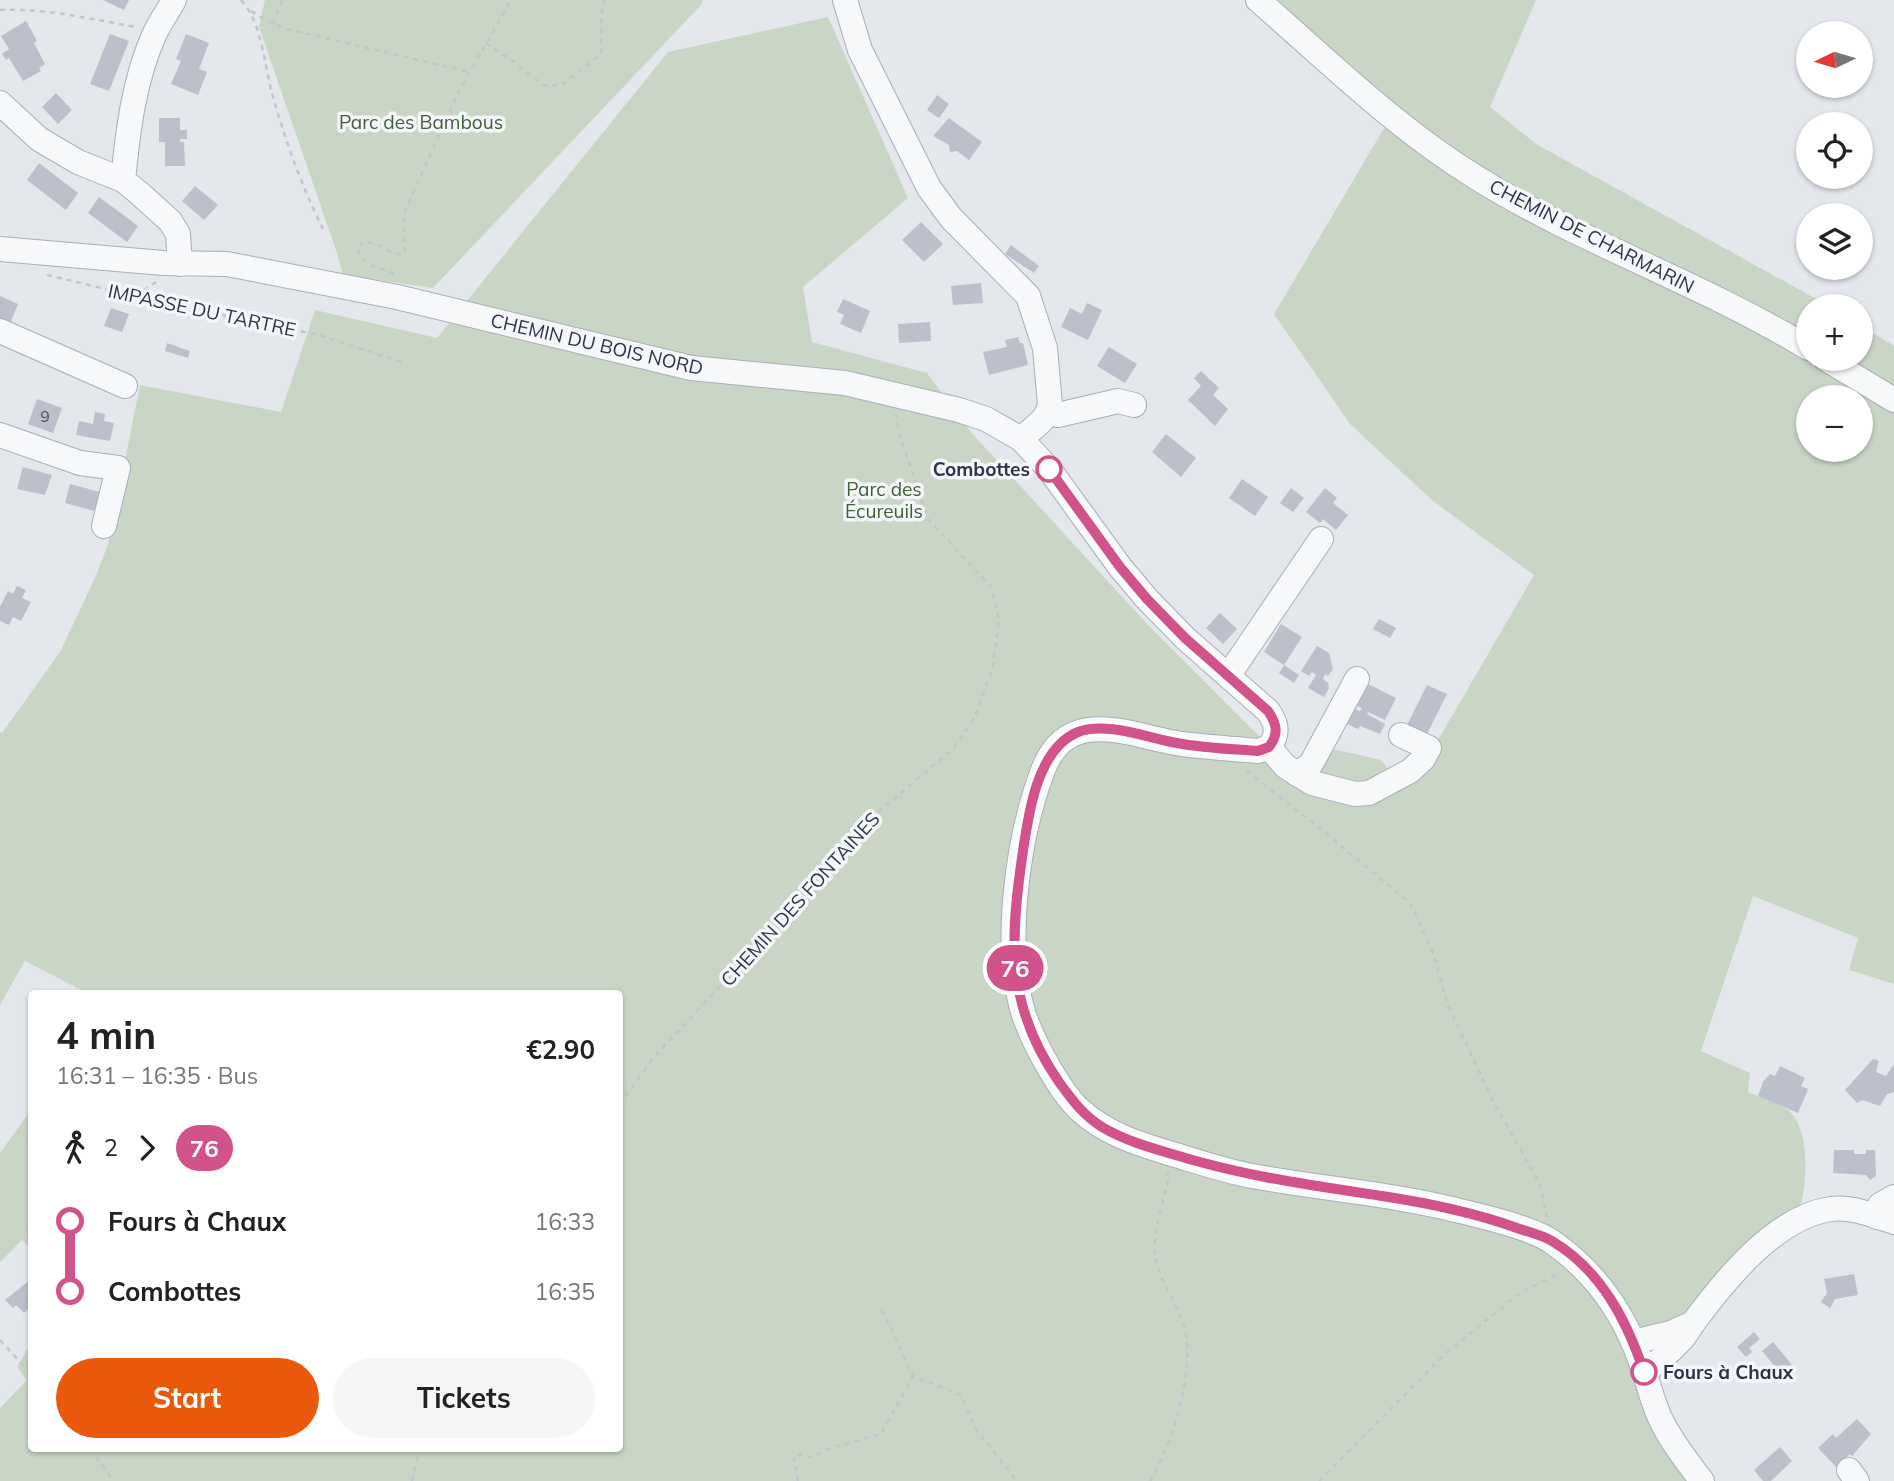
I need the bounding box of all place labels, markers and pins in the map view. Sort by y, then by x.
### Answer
marker: Combottes [1036,456,1062,482]
place label: Combottes [933,457,1030,481]
marker: Fours à Chaux [1631,1359,1657,1385]
place label: Fours à Chaux [1663,1360,1794,1384]

